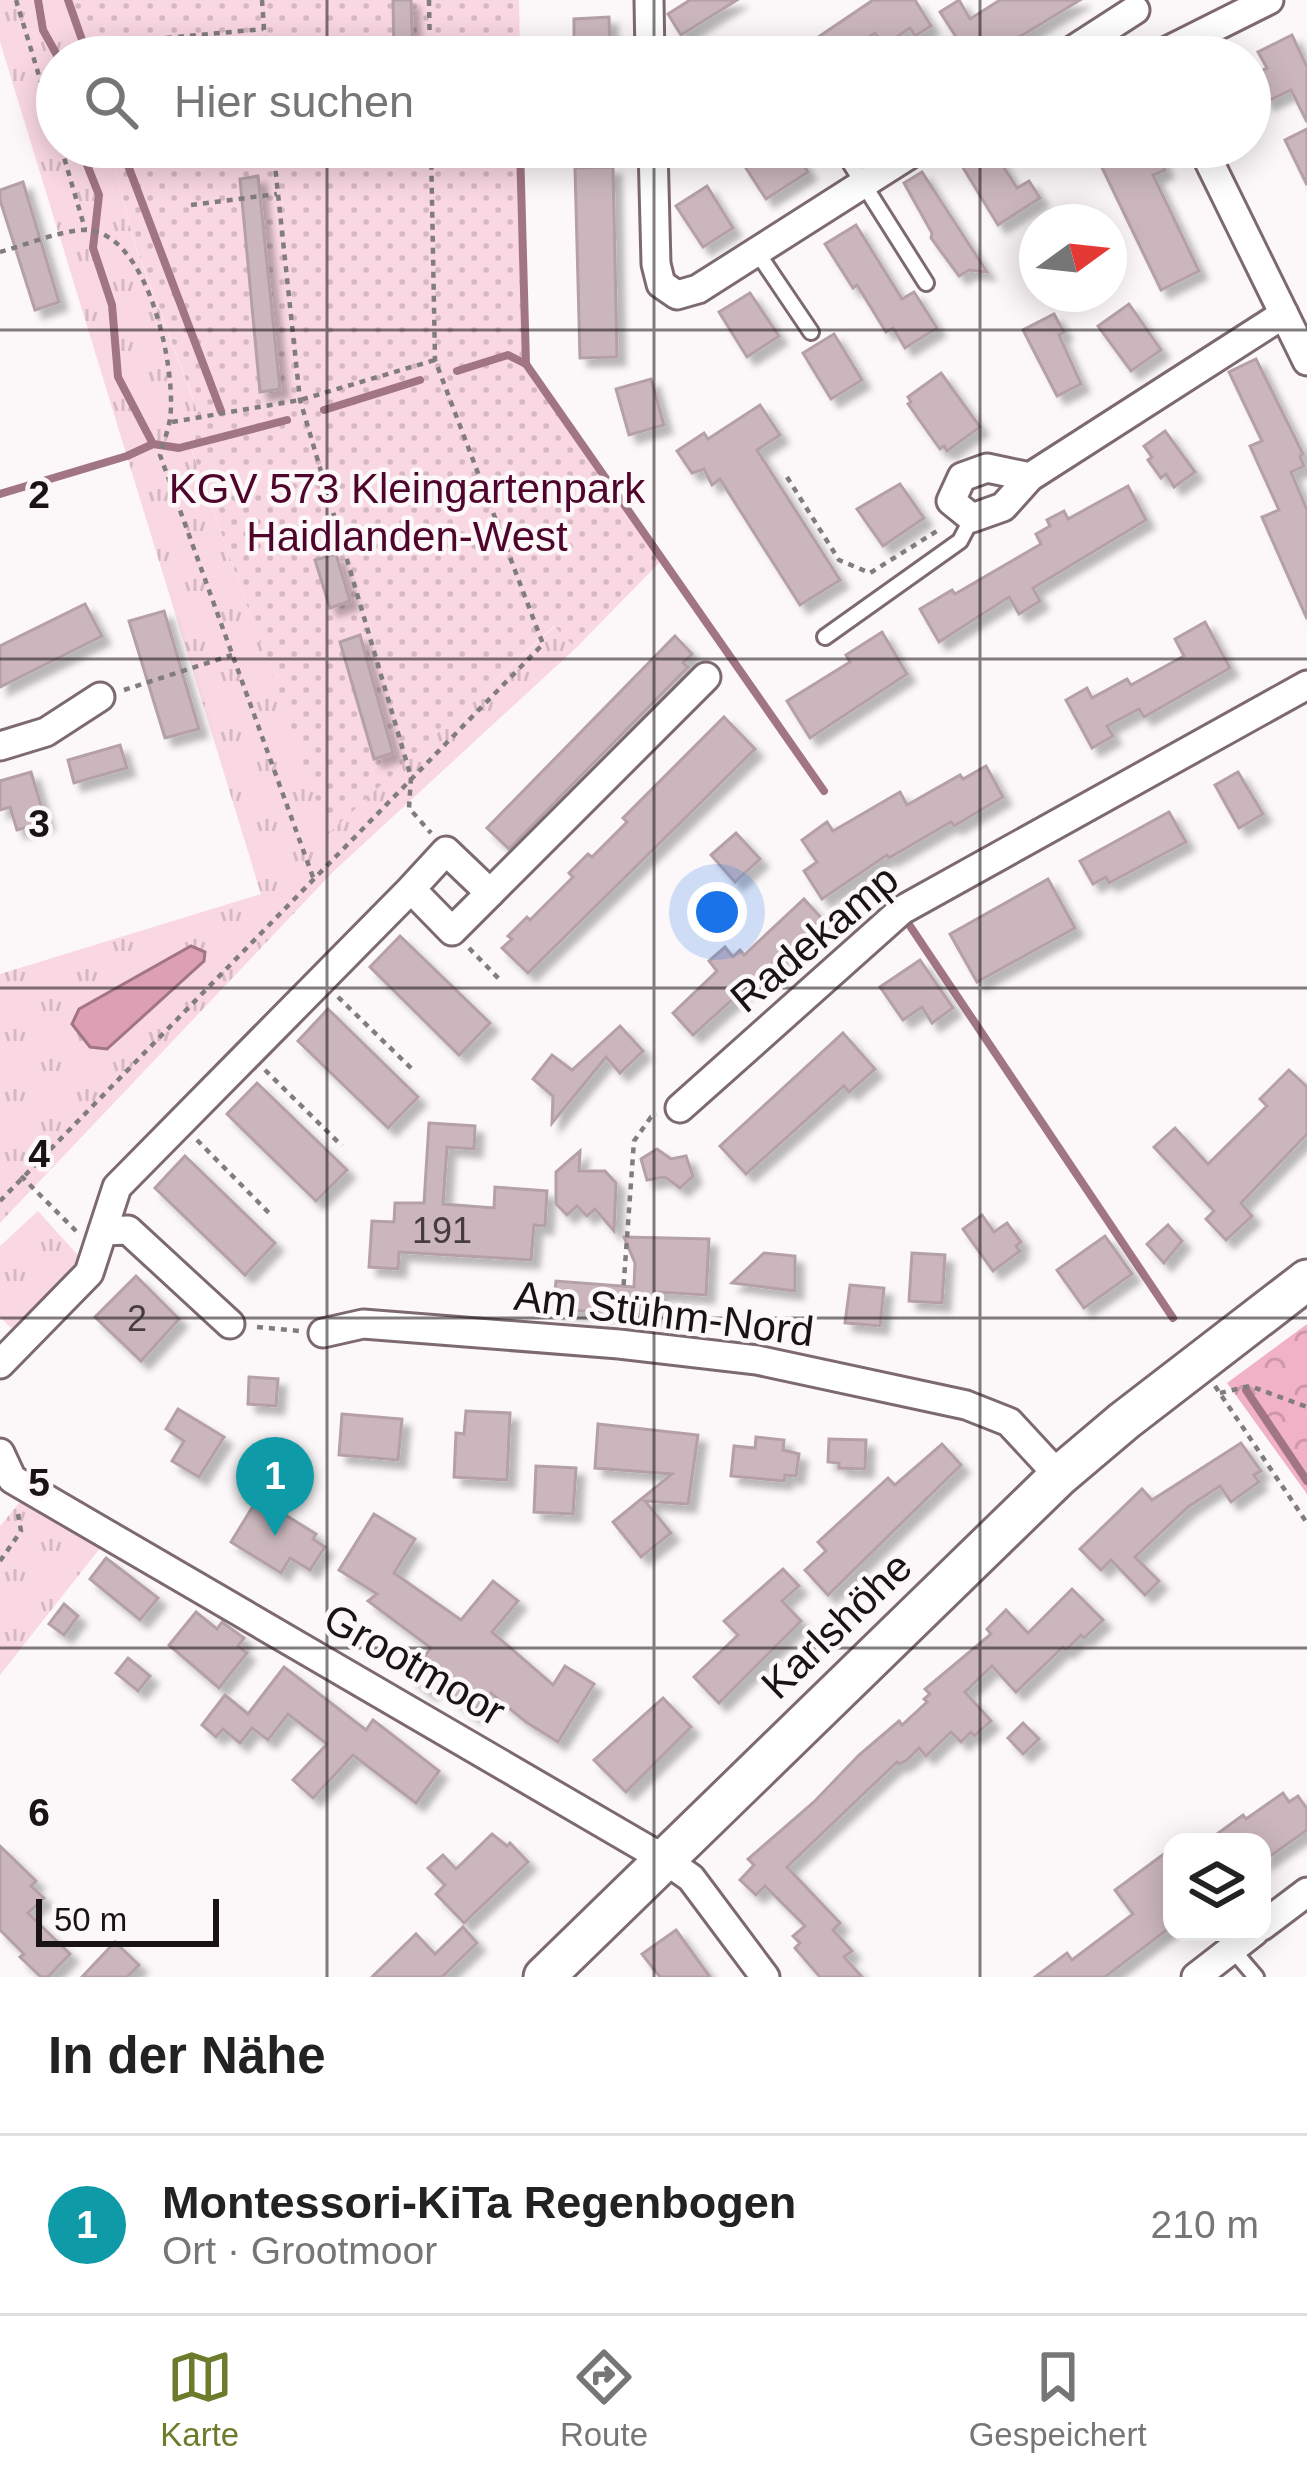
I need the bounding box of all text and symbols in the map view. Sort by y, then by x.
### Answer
search box [36,36,1271,168]
icon: search [78,69,144,135]
text: Hier suchen [174,76,414,127]
north arrow [1019,204,1127,312]
park label: KGV 573 Kleingartenpark Haidlanden-West [169,465,646,560]
text: 2 [28,473,50,516]
text: 3 [28,802,50,845]
street label: Radekamp [721,855,907,1022]
your location [687,882,747,942]
text: 4 [28,1132,50,1175]
house number: 191 [412,1210,472,1251]
street label: Am Stühm-Nord [512,1272,816,1355]
house number: 2 [127,1298,147,1339]
pin: 1 [236,1437,314,1536]
text: 5 [28,1461,50,1504]
street label: Karlshöhe [752,1543,921,1708]
street label: Grootmoor [316,1594,513,1735]
text: 6 [28,1791,50,1834]
map controls [1163,1833,1271,1941]
button: layers [1163,1833,1271,1941]
scale bar [36,1893,219,1946]
text: 50 m [54,1901,127,1938]
text: In der Nähe [48,2027,326,2084]
text: Montessori-KiTa Regenbogen [162,2177,796,2228]
text: 1 [76,2203,98,2246]
text: 210 m [1151,2203,1259,2246]
text: Ort · Grootmoor [162,2229,437,2272]
tab: Karte [160,2344,239,2454]
tab: Route [560,2344,648,2454]
tab: Gespeichert [969,2344,1147,2454]

